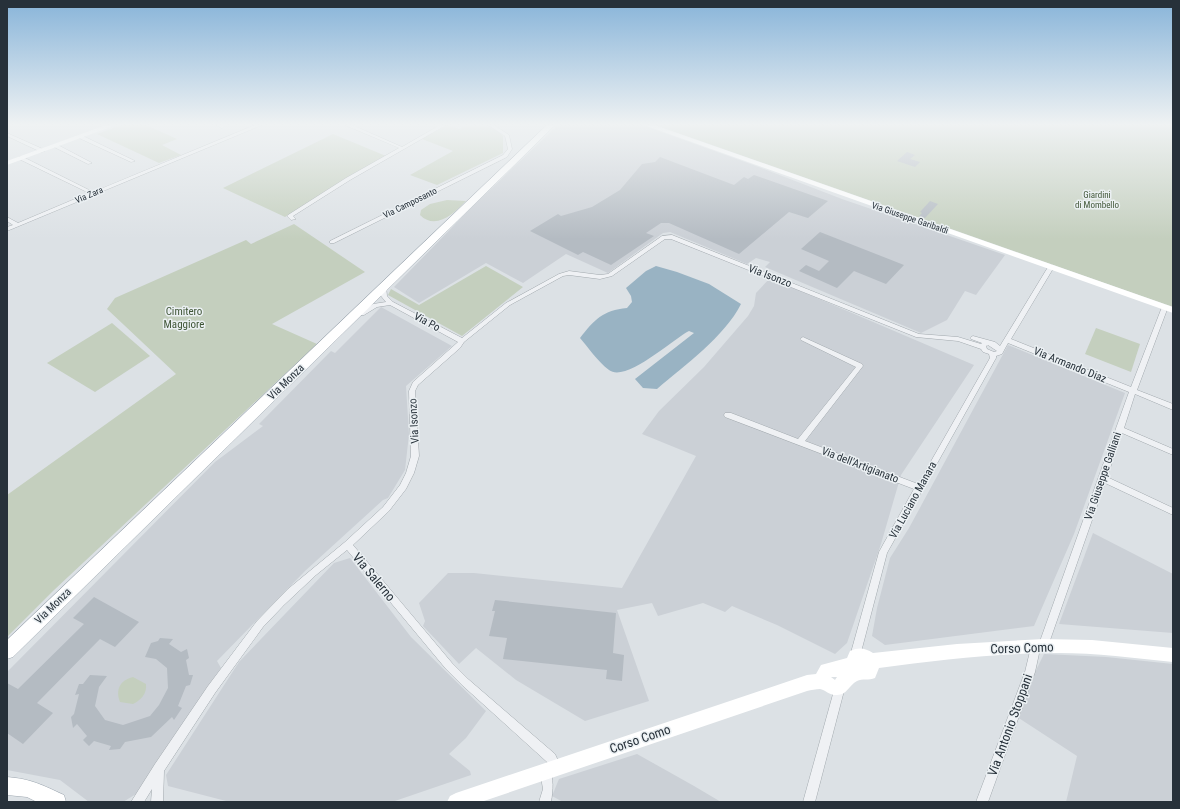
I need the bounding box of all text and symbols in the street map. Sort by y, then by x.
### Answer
street label: Via Zara [74,185,104,205]
street label: Via Camposanto [382,185,439,220]
park label: Giardini di Mombello [1075,190,1119,210]
street label: Via Giuseppe Garibaldi [870,200,950,236]
street label: Via Isonzo [746,262,794,290]
park label: Cimitero Maggiore [164,305,204,331]
street label: Via Po [412,310,443,335]
street label: Via Armando Diaz [1032,344,1109,386]
street label: Via Monza [265,361,307,403]
street label: Via Isonzo [406,398,422,444]
street label: Via Giuseppe Galliani [1082,430,1124,522]
street label: Via dell'Artigianato [820,444,901,486]
street label: Via Luciano Manara [887,459,939,541]
street label: Via Salerno [350,550,398,604]
street label: Via Monza [32,585,74,627]
street label: Corso Como [990,639,1054,657]
street label: Via Antonio Stoppani [985,672,1035,778]
street label: Corso Como [608,722,672,756]

